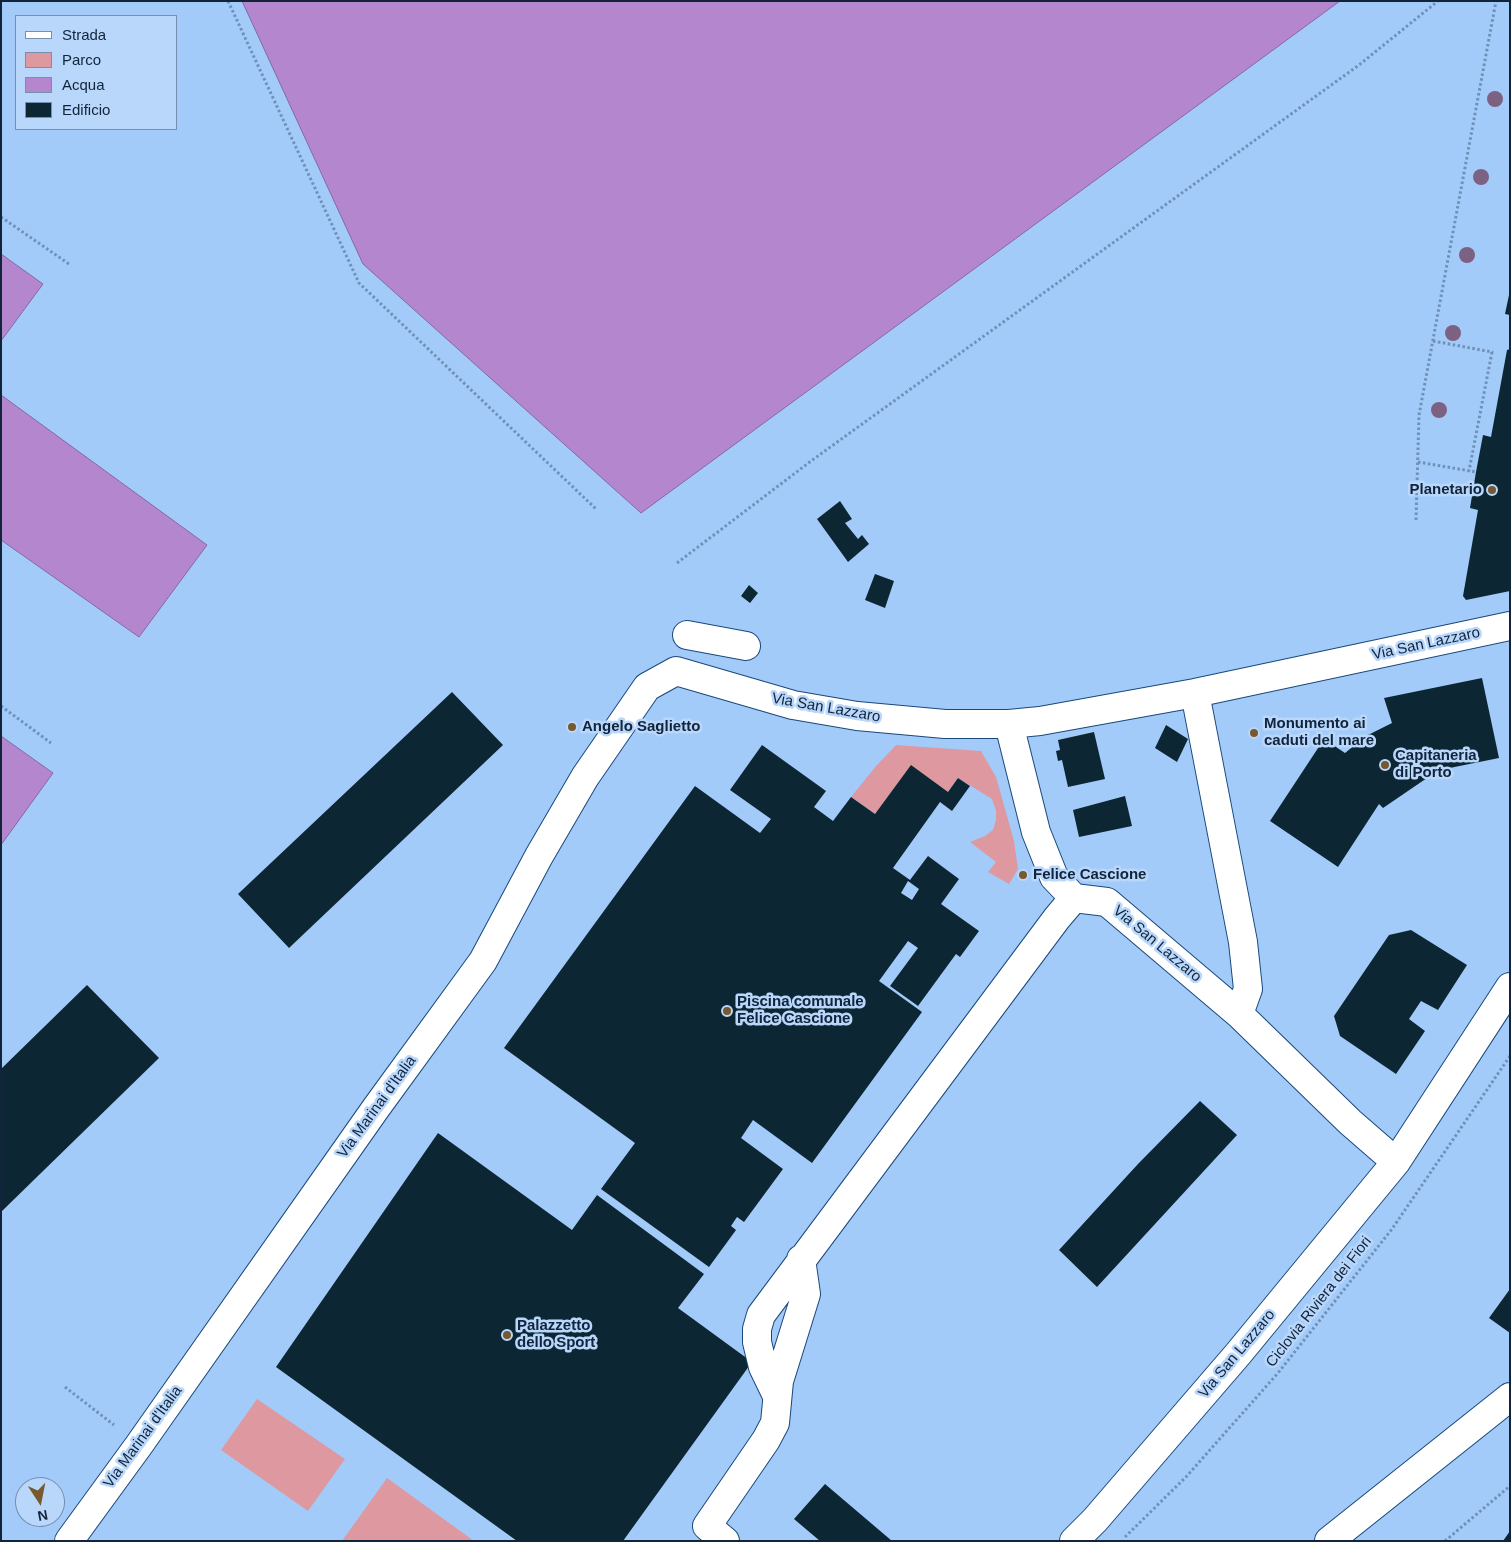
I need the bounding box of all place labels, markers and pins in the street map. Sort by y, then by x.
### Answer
place label: Planetario [1409,481,1482,499]
marker: Planetario [1486,484,1498,496]
place label: Monumento ai caduti del mare [1264,715,1374,750]
place label: Angelo Saglietto [582,718,700,736]
marker: Angelo Saglietto [566,721,578,733]
marker: Monumento ai caduti del mare [1248,727,1260,739]
place label: Capitaneria di Porto [1395,747,1477,782]
marker: Capitaneria di Porto [1379,759,1391,771]
place label: Felice Cascione [1033,866,1146,884]
marker: Felice Cascione [1017,869,1029,881]
place label: Piscina comunale Felice Cascione [737,993,864,1028]
marker: Piscina comunale Felice Cascione [721,1005,733,1017]
place label: Palazzetto dello Sport [517,1317,595,1352]
marker: Palazzetto dello Sport [501,1329,513,1341]

